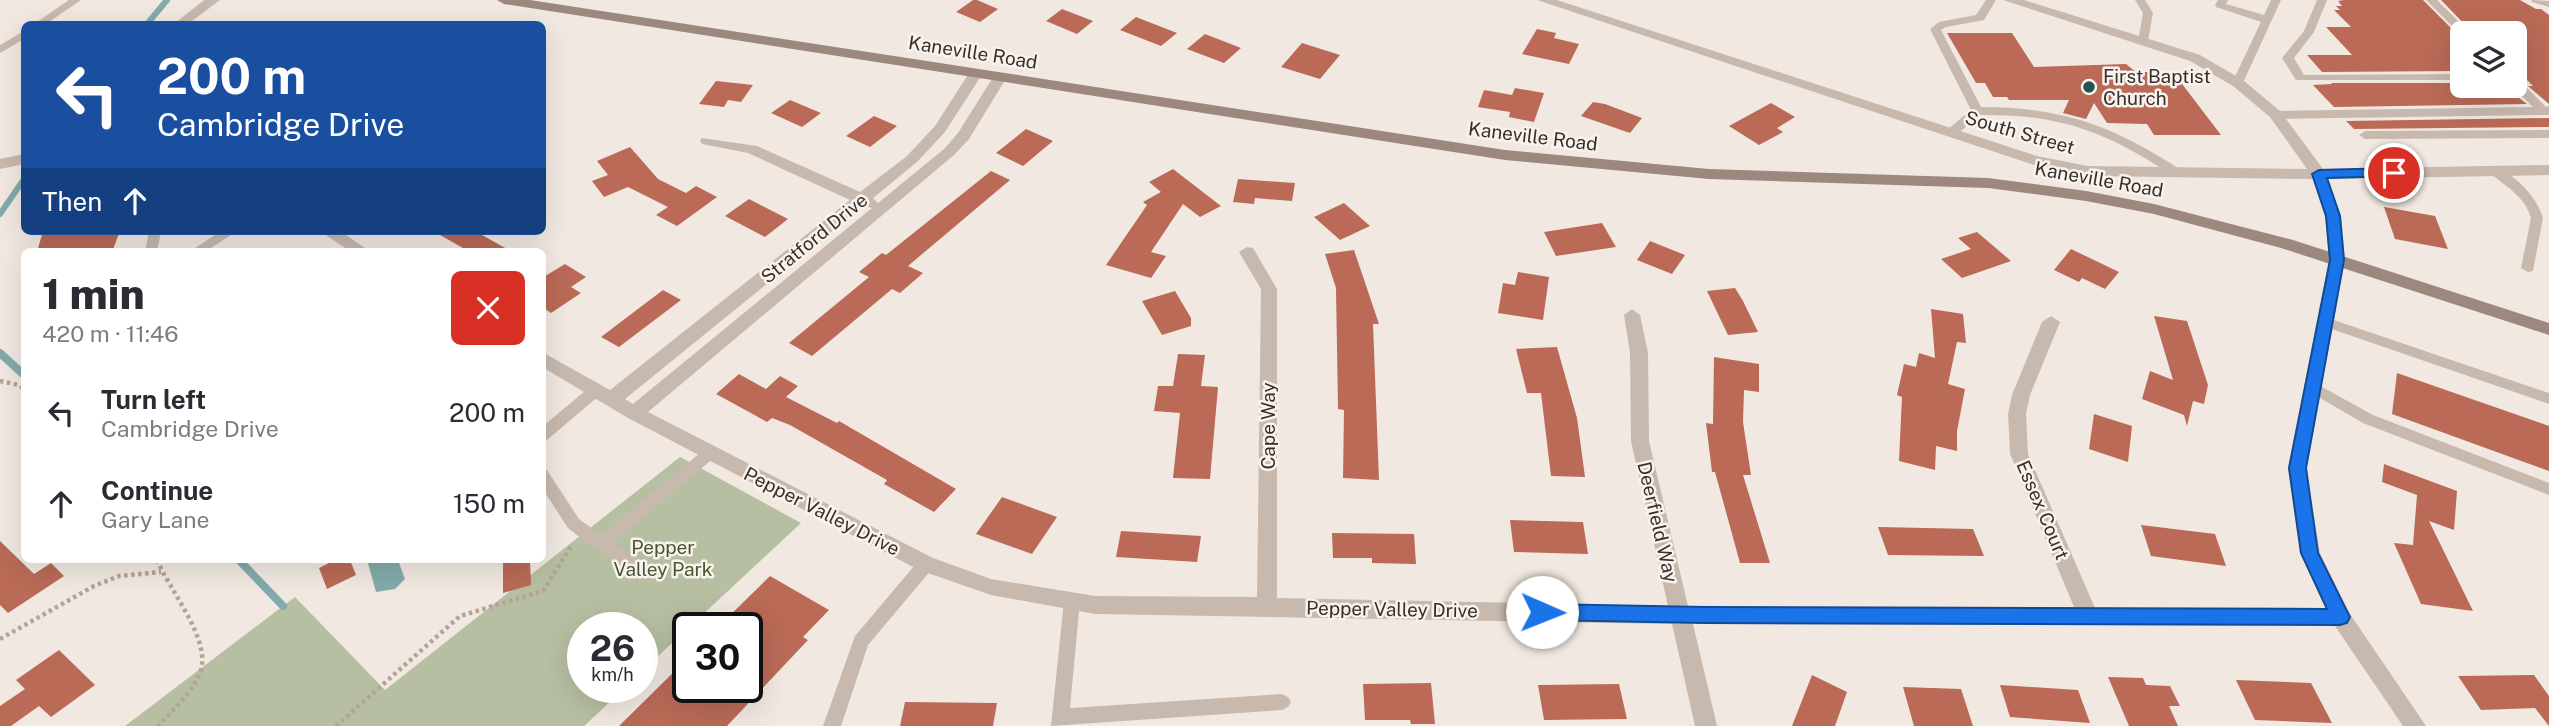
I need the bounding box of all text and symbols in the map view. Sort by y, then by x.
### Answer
map controls [2450,21,2527,98]
button: layers [2450,21,2527,98]
street label: Kaneville Road [907,31,1039,73]
text: 200 m [157,47,306,105]
icon: left [42,49,133,140]
place label: First Baptist Church [2103,65,2211,109]
marker: First Baptist Church [2081,79,2097,95]
text: Cambridge Drive [157,106,404,143]
street label: South Street [1963,106,2077,158]
street label: Kaneville Road [1467,117,1599,155]
pin [2364,143,2424,203]
icon: arrive [2375,154,2413,192]
street label: Kaneville Road [2033,157,2165,201]
icon: ahead [116,182,154,220]
text: Then [42,186,102,217]
street label: Stratford Drive [756,188,872,288]
text: 1 min [42,269,145,318]
button: close [451,271,525,345]
text: 420 m · 11:46 [42,320,179,347]
street label: Cape Way [1257,382,1279,470]
text: Turn left [101,384,206,415]
icon: left [42,394,80,432]
text: 200 m [449,397,525,428]
text: Cambridge Drive [101,415,279,442]
street label: Essex Court [2012,457,2074,563]
street label: Deerfield Way [1633,459,1683,585]
street label: Pepper Valley Drive [741,462,903,560]
text: Continue [101,475,213,506]
icon: ahead [42,485,80,523]
text: 150 m [453,488,525,519]
text: Gary Lane [101,506,210,533]
park label: Pepper Valley Park [613,536,713,580]
position arrow [1505,575,1579,649]
street label: Pepper Valley Drive [1306,597,1478,621]
speed limit sign: 30 [672,612,763,703]
text: 26 [590,628,635,669]
text: km/h [591,664,634,685]

